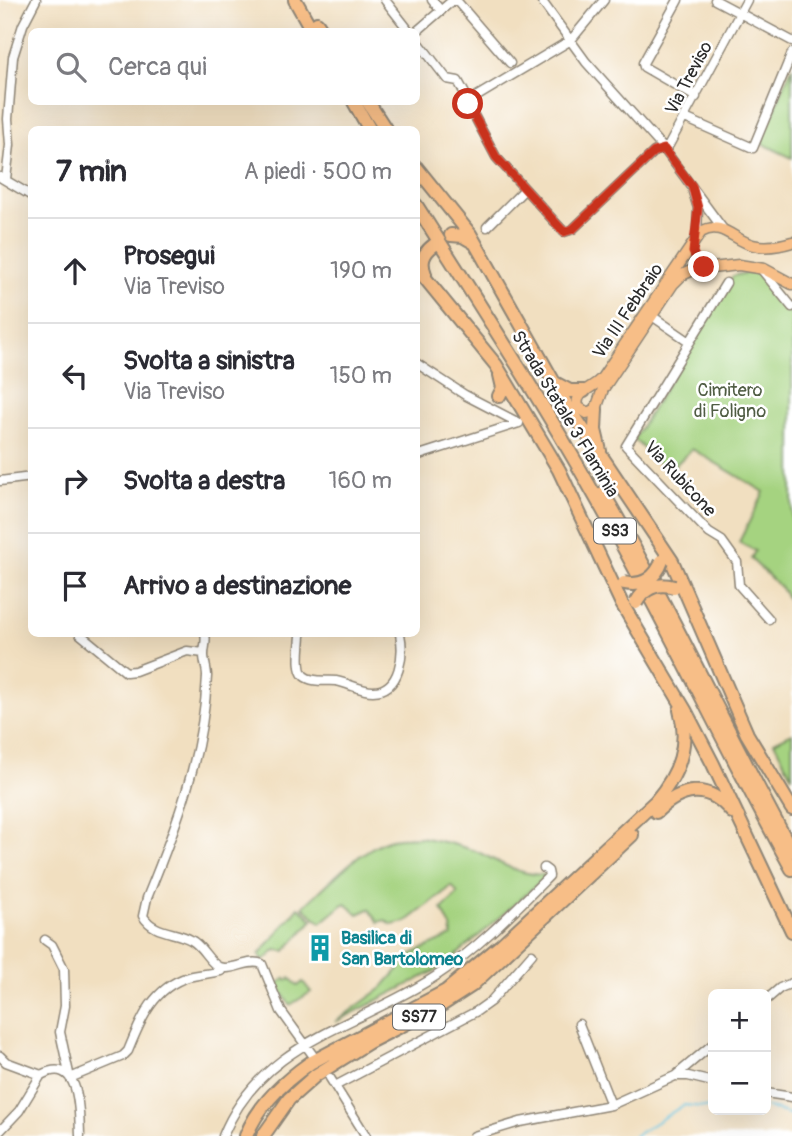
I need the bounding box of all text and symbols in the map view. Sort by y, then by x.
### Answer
search box [28,28,420,105]
street label: Via Treviso [660,37,718,119]
icon: search [52,48,90,86]
text: Cerca qui [108,51,207,83]
route start [452,88,483,119]
text: 7 min [56,153,127,190]
text: A piedi · 500 m [244,157,392,186]
text: Prosegui [123,240,215,272]
route end [688,251,719,282]
icon: ahead [56,252,94,290]
text: 190 m [330,256,392,285]
street label: Via III Febbraio [588,259,668,363]
text: Via Treviso [123,272,225,301]
street label: Strada Statale 3 Flaminia [506,327,624,501]
text: Svolta a sinistra [123,345,295,377]
icon: left [56,357,94,395]
text: 150 m [329,361,392,390]
text: Via Treviso [123,377,225,406]
park label: Cimitero di Foligno [694,379,766,423]
street label: Via Rubicone [639,436,721,522]
icon: right [56,462,94,500]
text: Svolta a destra [123,465,285,497]
text: 160 m [328,466,392,495]
road number: SS3 [594,518,636,544]
icon: arrive [56,567,94,605]
text: Arrivo a destinazione [123,570,351,602]
place label: Basilica di San Bartolomeo [341,927,464,971]
building icon: Basilica di San Bartolomeo [305,933,335,963]
map controls [708,989,771,1115]
button: + [708,989,771,1052]
road number: SS77 [393,1004,445,1030]
button: − [708,1052,771,1115]

